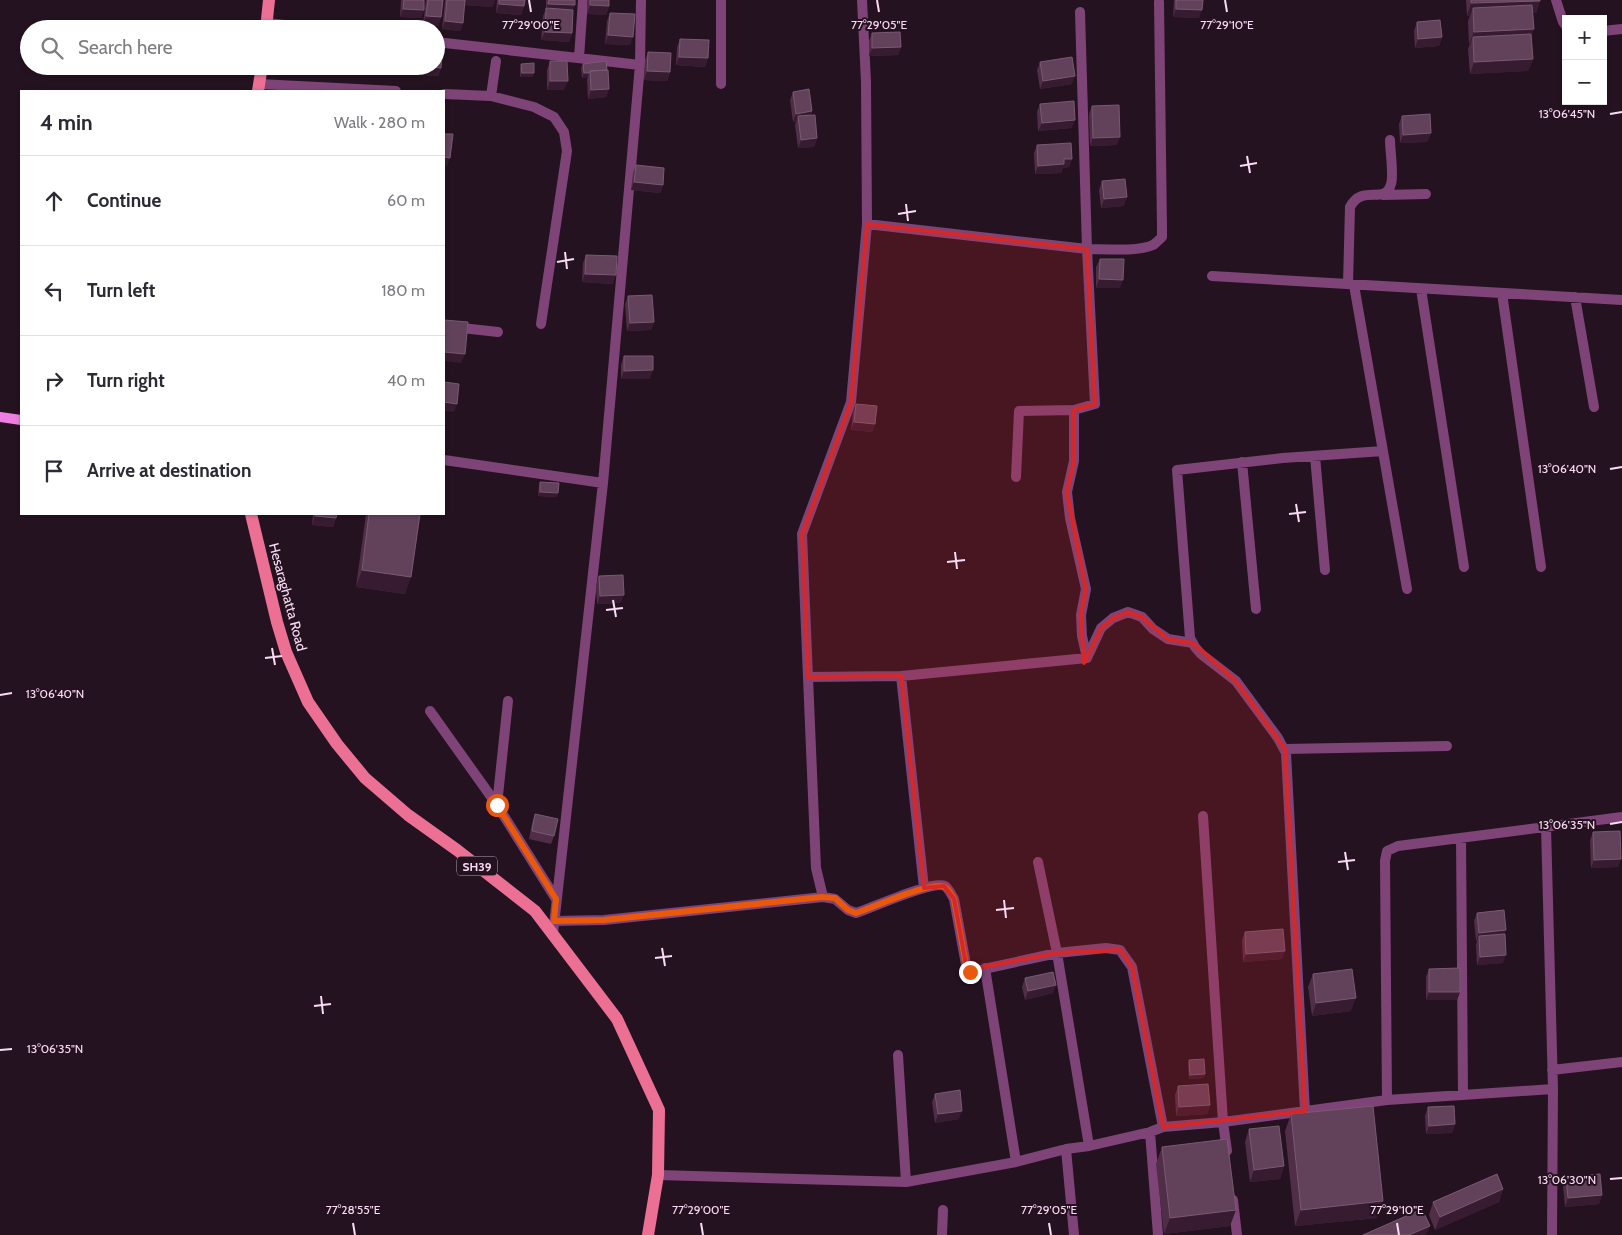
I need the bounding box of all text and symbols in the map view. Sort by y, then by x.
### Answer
map controls [1562,15,1607,105]
button: + [1562,15,1607,60]
text: 77°29'00"E [502,17,560,32]
text: 77°29'05"E [851,17,907,32]
text: 77°29'10"E [1200,17,1254,32]
search box [20,20,445,75]
icon: search [38,34,66,62]
text: Search here [78,36,172,59]
button: − [1562,60,1607,105]
text: 13°06'45"N [1539,106,1595,121]
text: 4 min [40,110,93,135]
text: Walk · 280 m [334,113,425,132]
icon: ahead [40,187,68,215]
text: Continue [87,189,161,212]
text: 60 m [387,191,425,210]
icon: left [40,277,68,305]
text: Turn left [87,279,155,302]
text: 180 m [381,281,425,300]
icon: right [40,367,68,395]
text: Turn right [87,369,165,392]
text: 40 m [387,371,425,390]
icon: arrive [40,457,68,485]
text: Arrive at destination [87,459,251,482]
text: 13°06'40"N [1538,461,1596,476]
street label: Hesaraghatta Road [265,541,311,653]
text: 13°06'40"N [26,686,84,701]
route start [486,794,509,817]
text: 13°06'35"N [1539,817,1595,832]
road number: SH39 [457,856,497,876]
route end [959,961,982,984]
text: 13°06'35"N [27,1041,83,1056]
text: 13°06'30"N [1538,1172,1596,1187]
text: 77°28'55"E [326,1202,381,1217]
text: 77°29'00"E [672,1202,730,1217]
text: 77°29'05"E [1021,1202,1077,1217]
text: 77°29'10"E [1370,1202,1424,1217]

